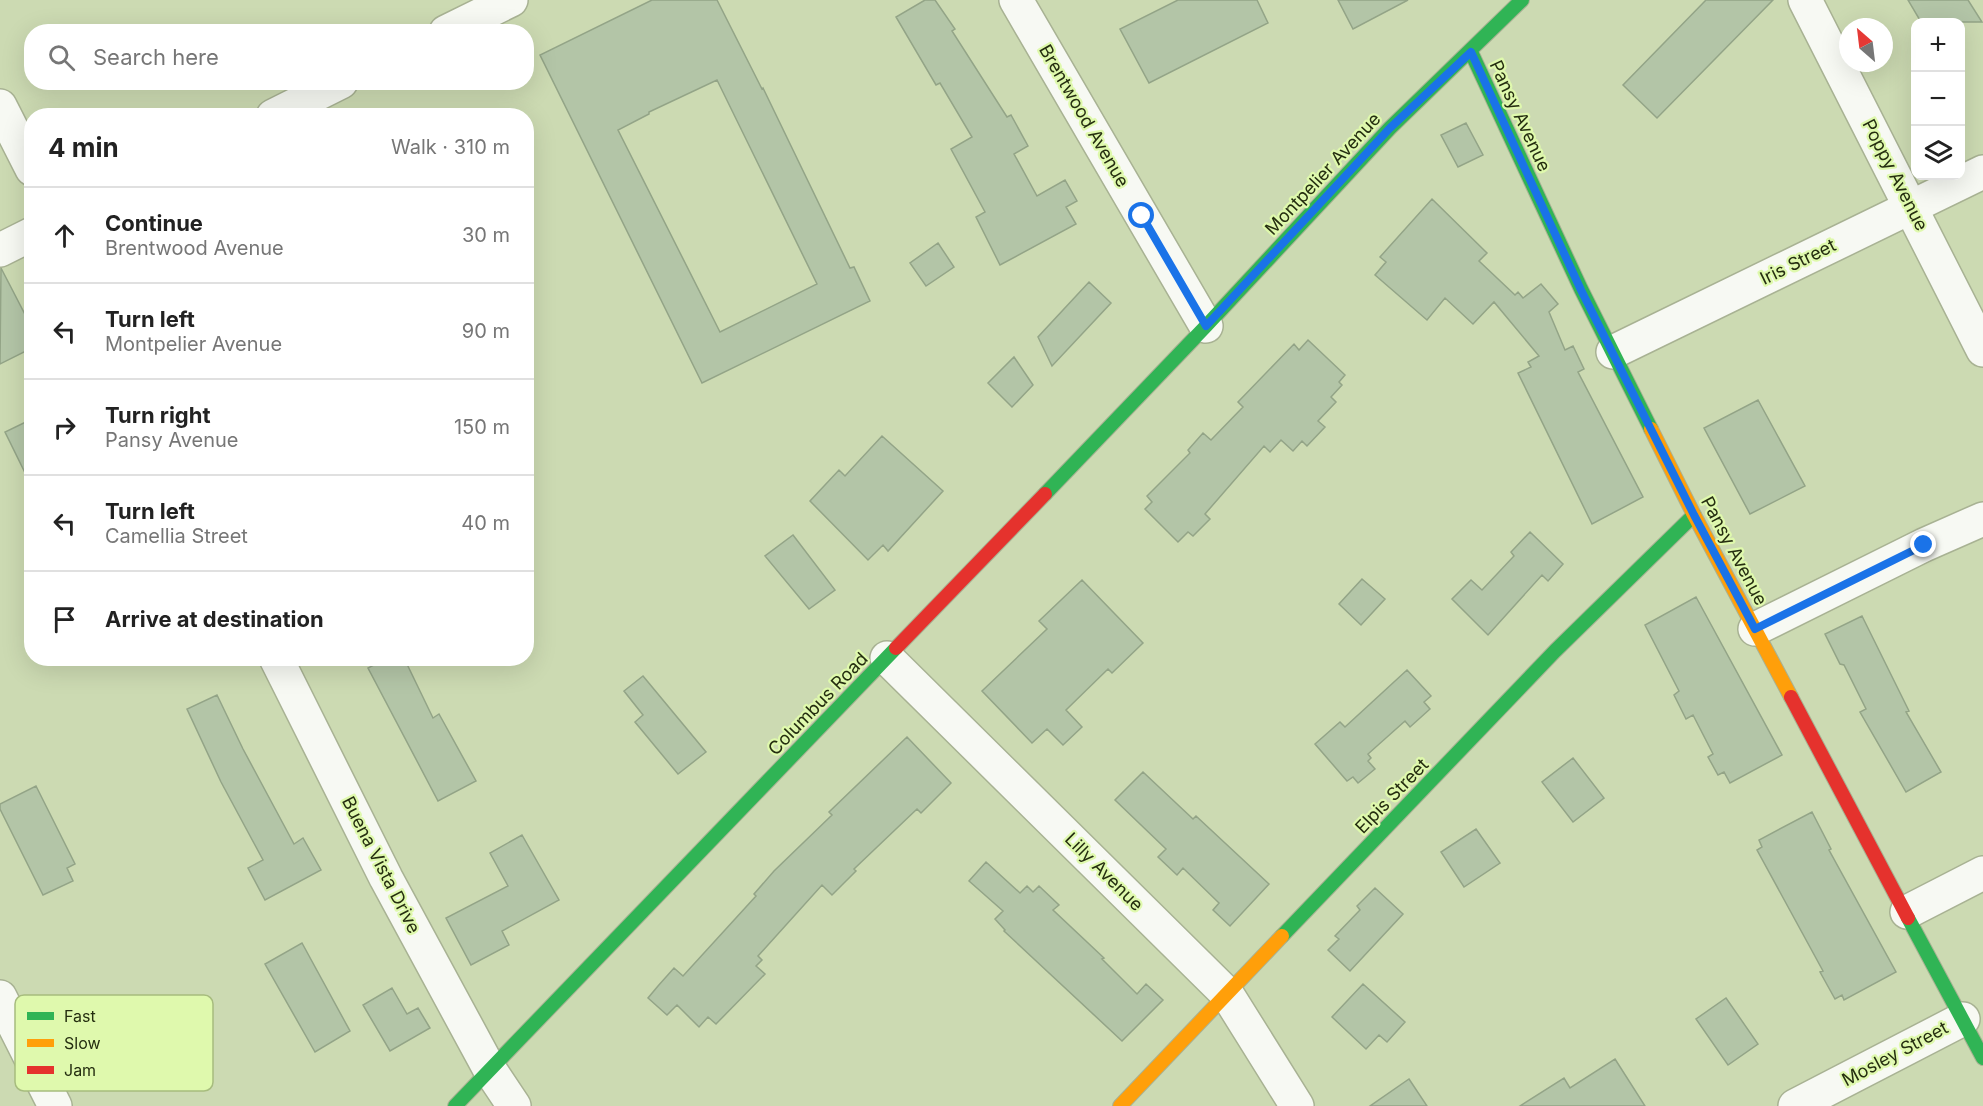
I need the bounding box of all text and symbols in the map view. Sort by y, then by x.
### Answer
north arrow [1839,18,1893,72]
map controls [1911,18,1965,180]
button: + [1911,18,1965,72]
search box [24,24,534,90]
icon: search [45,41,78,74]
street label: Brentwood Avenue [1035,41,1134,191]
text: Search here [93,44,219,70]
street label: Pansy Avenue [1486,57,1555,175]
button: − [1911,72,1965,126]
street label: Montpelier Avenue [1261,108,1385,239]
street label: Poppy Avenue [1858,116,1933,234]
button: layers [1911,126,1965,180]
text: 4 min [48,132,119,163]
text: Walk · 310 m [391,135,510,159]
route start [1128,202,1154,228]
text: Continue [105,210,203,236]
icon: ahead [48,219,81,252]
text: 30 m [462,223,510,247]
street label: Iris Street [1757,234,1839,289]
text: Brentwood Avenue [105,236,284,260]
text: Turn left [105,306,195,332]
icon: left [48,315,81,348]
text: 90 m [462,319,510,343]
text: Montpelier Avenue [105,332,282,356]
text: Turn right [105,402,211,428]
icon: right [48,411,81,444]
text: 150 m [454,415,510,439]
text: Pansy Avenue [105,428,239,452]
street label: Pansy Avenue [1697,493,1772,609]
text: Turn left [105,498,195,524]
icon: left [48,507,81,540]
text: 40 m [461,511,510,535]
text: Camellia Street [105,524,248,548]
route end [1910,531,1936,557]
icon: arrive [48,603,81,636]
text: Arrive at destination [105,606,324,632]
street label: Columbus Road [763,648,872,759]
street label: Elpis Street [1351,754,1433,837]
street label: Buena Vista Drive [338,793,425,937]
street label: Lilly Avenue [1061,828,1148,915]
legend [15,995,213,1091]
text: Fast [64,1006,96,1026]
street label: Mosley Street [1838,1017,1951,1090]
text: Slow [64,1033,101,1053]
text: Jam [64,1060,96,1080]

